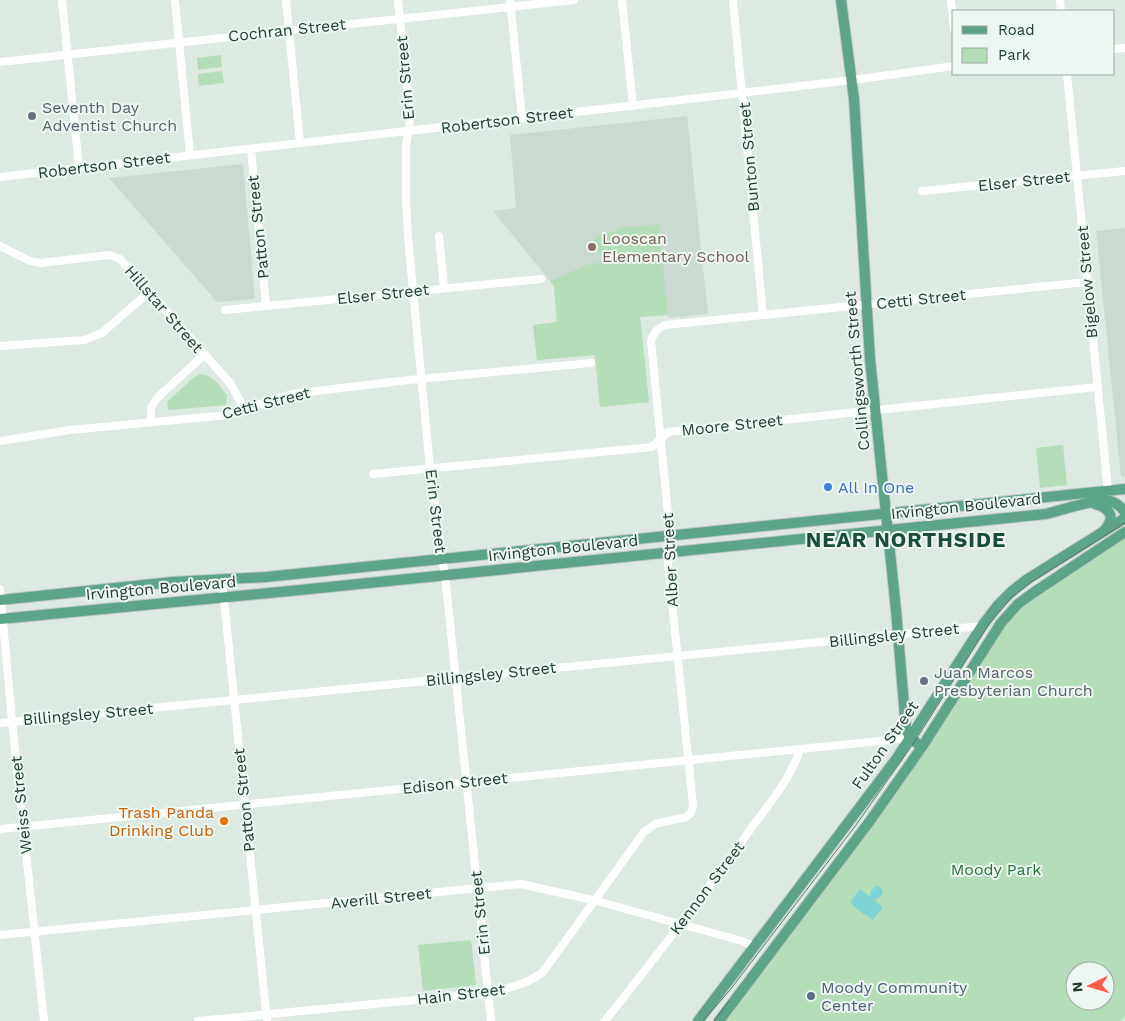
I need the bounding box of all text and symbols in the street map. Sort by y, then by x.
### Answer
legend [952,10,1115,75]
street label: Cochran Street [227,14,347,46]
text: Road [998,21,1035,39]
street label: Erin Street [392,35,418,121]
text: Park [998,46,1031,64]
place label: Seventh Day Adventist Church [42,98,177,135]
street label: Bunton Street [735,101,763,213]
street label: Robertson Street [440,102,575,138]
marker: Seventh Day Adventist Church [26,110,38,122]
street label: Robertson Street [37,147,172,183]
street label: Elser Street [977,167,1071,195]
street label: Patton Street [243,174,273,280]
street label: Bigelow Street [1073,224,1101,339]
place label: Looscan Elementary School [602,229,750,266]
marker: Looscan Elementary School [586,241,598,253]
street label: Hillstar Street [121,261,207,357]
street label: Elser Street [336,280,430,308]
street label: Cetti Street [875,285,967,313]
street label: Collingsworth Street [841,290,873,452]
street label: Cetti Street [220,383,312,423]
street label: Moore Street [680,410,784,440]
street label: Erin Street [421,468,451,554]
place label: All In One [838,478,914,497]
marker: All In One [822,481,834,493]
street label: Irvington Boulevard [890,489,1042,523]
street label: Alber Street [658,512,682,608]
district label: NEAR NORTHSIDE [806,527,1006,552]
street label: Irvington Boulevard [487,531,639,565]
street label: Irvington Boulevard [85,572,237,604]
street label: Billingsley Street [828,619,960,651]
street label: Billingsley Street [425,658,557,690]
place label: Juan Marcos Presbyterian Church [934,663,1093,700]
marker: Juan Marcos Presbyterian Church [918,675,930,687]
street label: Fulton Street [848,697,923,793]
street label: Billingsley Street [22,699,154,729]
street label: Patton Street [229,747,259,853]
street label: Weiss Street [6,755,36,855]
street label: Edison Street [401,768,509,798]
place label: Trash Panda Drinking Club [109,803,214,840]
marker: Trash Panda Drinking Club [218,815,230,827]
street label: Kennon Street [666,837,748,938]
park label: Moody Park [951,860,1041,879]
street label: Erin Street [466,870,494,956]
street label: Averill Street [330,883,433,913]
north arrow [1065,961,1115,1011]
place label: Moody Community Center [821,978,968,1015]
street label: Hain Street [416,979,506,1009]
text: N [1069,981,1085,993]
marker: Moody Community Center [805,990,817,1002]

